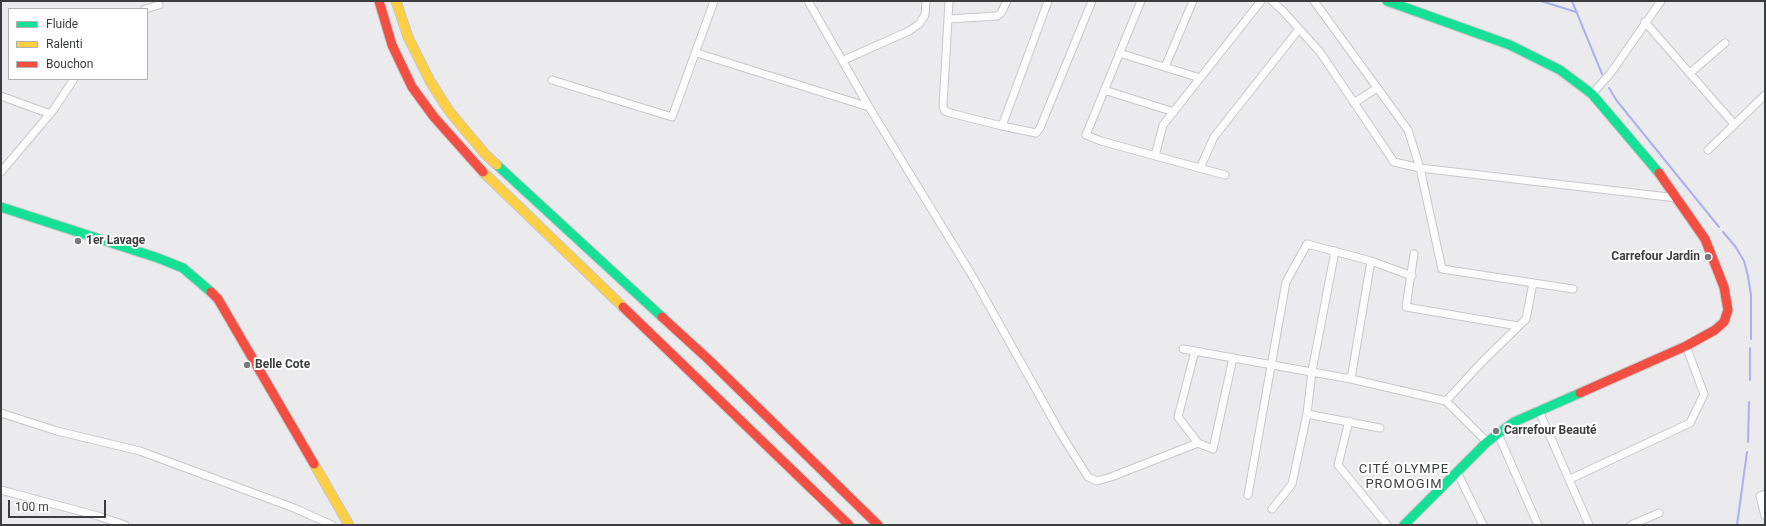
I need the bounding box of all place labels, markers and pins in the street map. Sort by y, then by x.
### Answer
place label: 1er Lavage [86,234,145,248]
marker: 1er Lavage [73,236,83,246]
place label: Carrefour Jardin [1611,250,1700,264]
marker: Carrefour Jardin [1703,252,1713,262]
place label: Belle Cote [255,358,310,372]
marker: Belle Cote [242,360,252,370]
place label: Carrefour Beauté [1504,424,1596,438]
marker: Carrefour Beauté [1491,426,1501,436]

